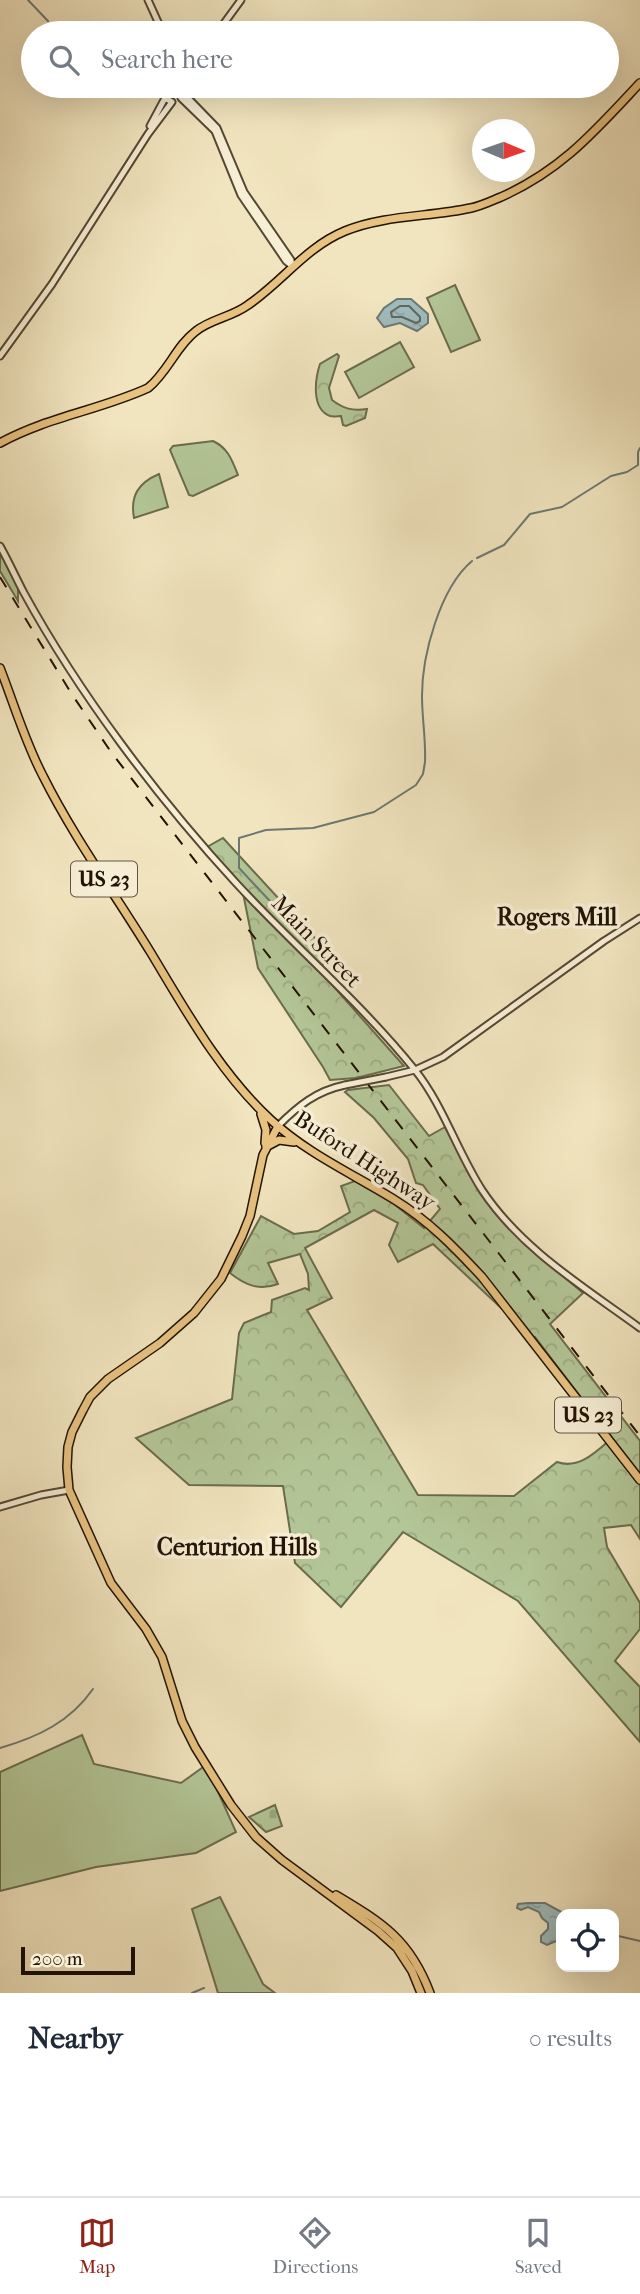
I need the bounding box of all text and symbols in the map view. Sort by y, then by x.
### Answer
search box [21,21,619,98]
icon: search [45,41,83,79]
text: Search here [101,44,233,75]
north arrow [472,119,535,182]
road number: US 23 [71,862,137,896]
street label: Main Street [266,890,367,993]
district label: Rogers Mill [497,903,618,931]
street label: Buford Highway [289,1105,441,1216]
road number: US 23 [555,1398,621,1432]
district label: Centurion Hills [157,1533,317,1561]
map controls [556,1909,619,1972]
button: locate [556,1909,619,1972]
scale bar [21,1944,135,1976]
text: 200 m [32,1948,83,1970]
text: Nearby [28,2021,123,2056]
text: 0 results [529,2025,612,2052]
tab: Map [78,2214,116,2278]
tab: Directions [273,2214,358,2278]
tab: Saved [515,2214,562,2278]

